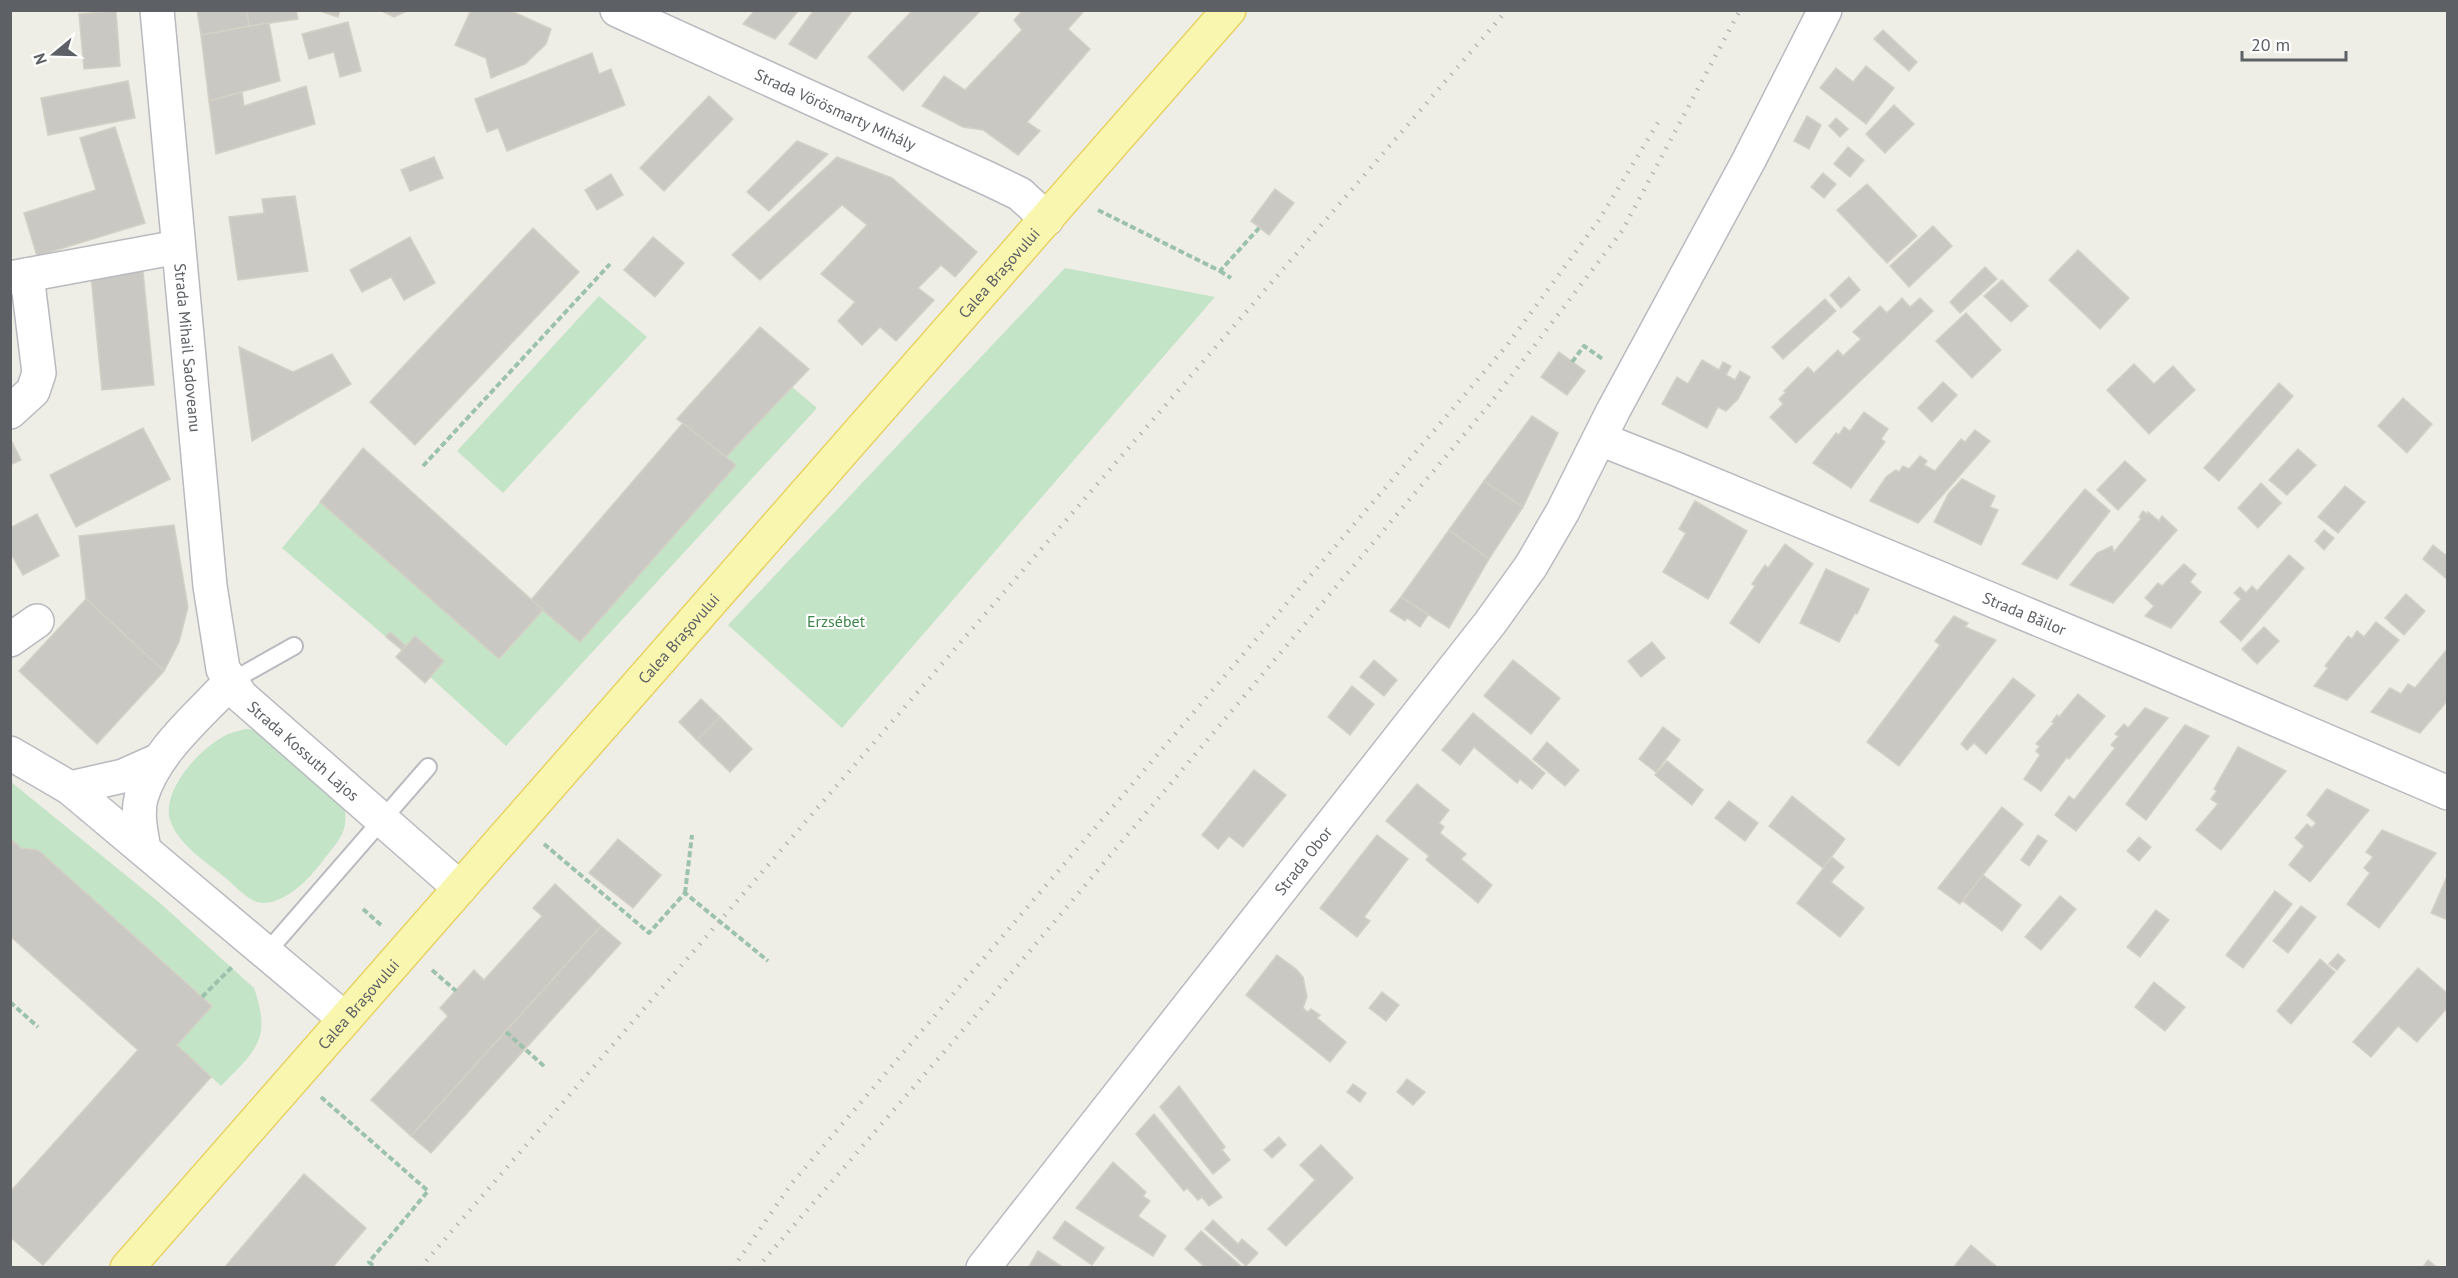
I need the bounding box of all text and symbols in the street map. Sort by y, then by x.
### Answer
north arrow [24,24,84,84]
scale bar [2242,24,2346,62]
text: 20 m [2251,33,2290,56]
text: N [29,51,51,67]
street label: Strada Vörösmarty Mihály [752,64,920,155]
street label: Calea Brașovului [954,223,1044,322]
street label: Strada Mihail Sadoveanu [170,262,206,433]
street label: Strada Băilor [1980,587,2070,640]
street label: Calea Brașovului [634,589,724,688]
park label: Erzsébet [807,611,866,631]
street label: Strada Kossuth Lajos [244,697,364,805]
street label: Strada Obor [1270,822,1337,899]
street label: Calea Brașovului [313,955,403,1053]

